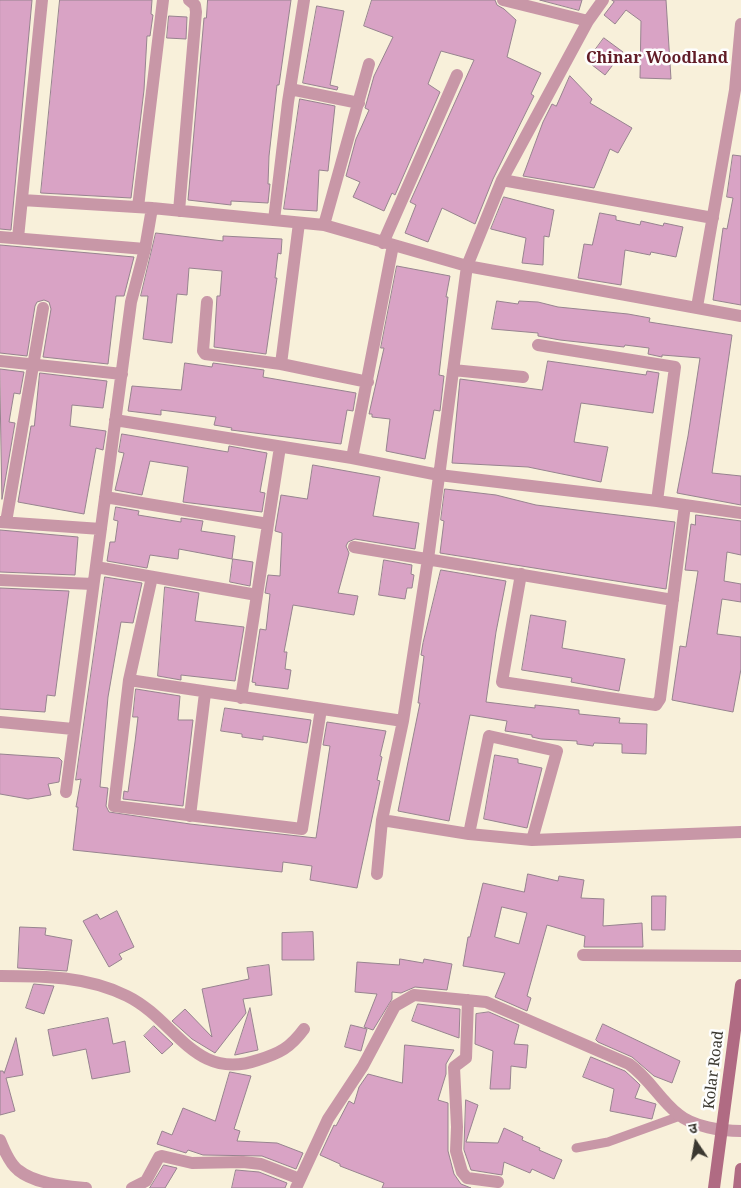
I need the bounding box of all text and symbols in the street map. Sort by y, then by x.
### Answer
district label: Chinar Woodland [586,48,728,68]
street label: Kolar Road [700,1030,728,1110]
north arrow [671,1118,721,1168]
text: उ [687,1118,699,1138]

